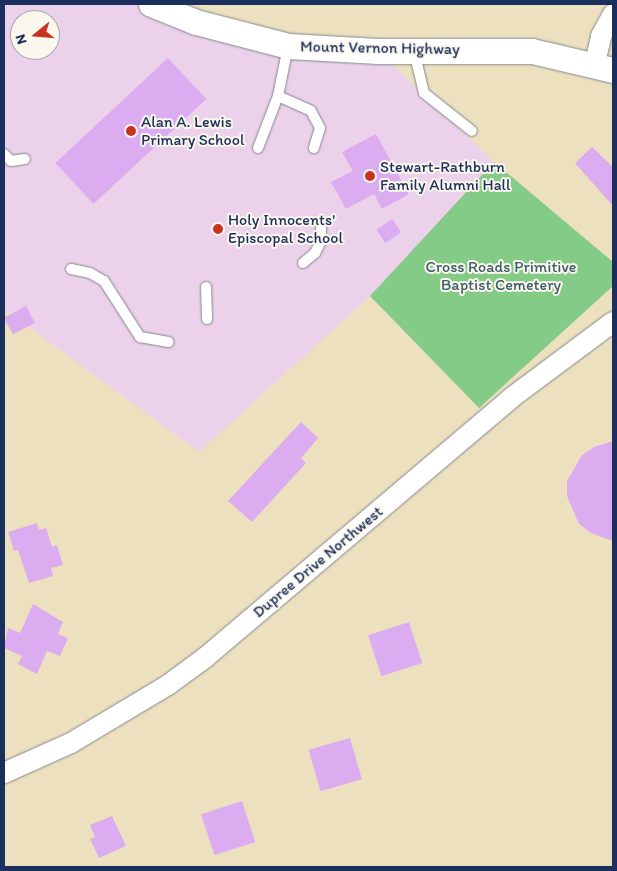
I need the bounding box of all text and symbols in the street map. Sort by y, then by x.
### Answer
north arrow [10,10,60,60]
text: N [12,32,31,46]
street label: Mount Vernon Highway [301,37,459,59]
place label: Alan A. Lewis Primary School [141,112,244,150]
marker: Alan A. Lewis Primary School [125,125,137,137]
place label: Stewart-Rathburn Family Alumni Hall [380,157,511,195]
marker: Stewart-Rathburn Family Alumni Hall [364,170,376,182]
place label: Holy Innocents' Episcopal School [228,210,342,248]
marker: Holy Innocents' Episcopal School [212,223,224,235]
park label: Cross Roads Primitive Baptist Cemetery [426,257,576,295]
street label: Dupree Drive Northwest [249,502,387,622]

